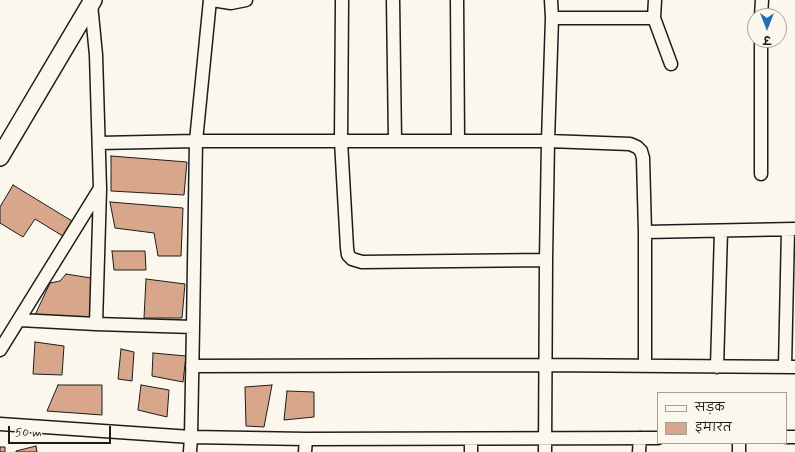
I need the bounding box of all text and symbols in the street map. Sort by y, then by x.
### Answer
north arrow [747,8,787,48]
text: उ [763,32,771,46]
legend [657,392,787,444]
text: सड़क [695,400,725,416]
scale bar [10,418,113,444]
text: इमारत [695,420,732,436]
text: 50 m [15,425,42,441]

